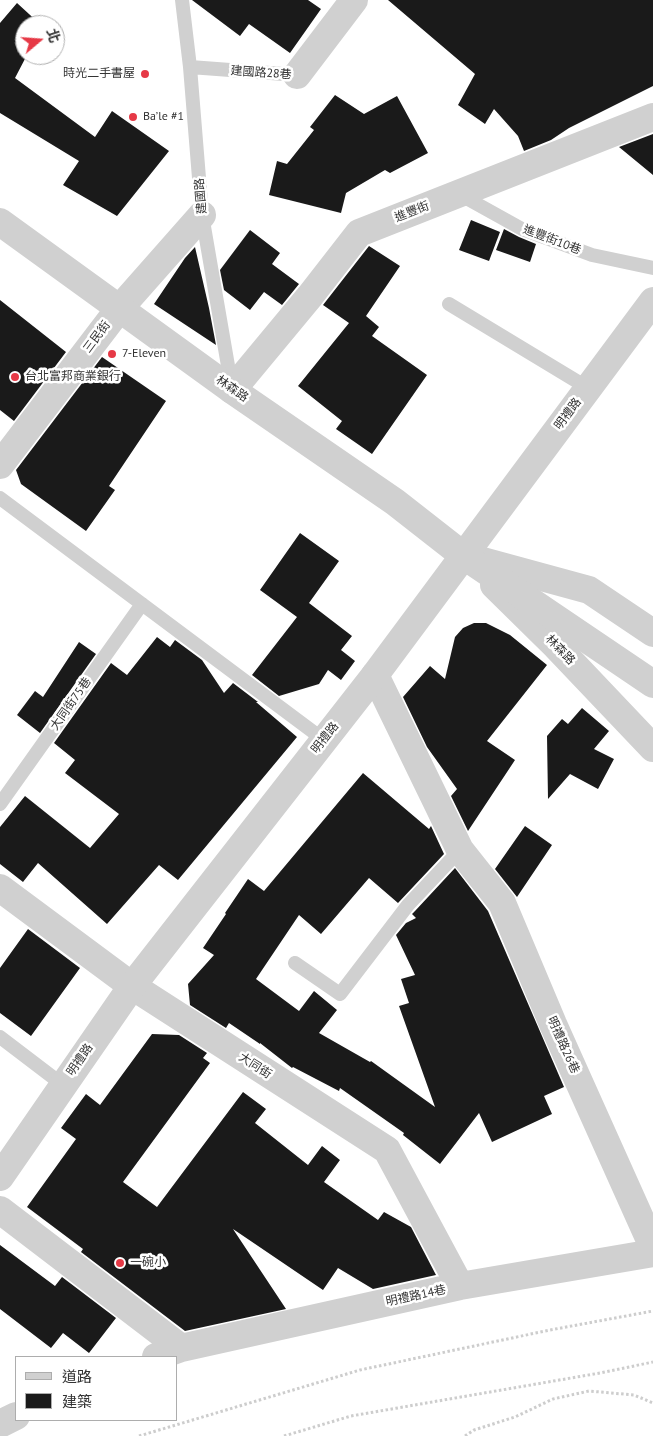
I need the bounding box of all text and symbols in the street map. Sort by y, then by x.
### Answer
north arrow [15,15,65,65]
text: 北 [43,26,64,45]
street label: 建國路28巷 [230,64,292,82]
place label: 時光二手書屋 [63,67,135,81]
marker: 時光二手書屋 [139,68,151,80]
place label: Ba’le #1 [143,110,184,124]
marker: Ba’le #1 [127,111,139,123]
street label: 建國路 [192,177,210,215]
street label: 進豐街 [393,199,431,225]
street label: 進豐街10巷 [521,222,583,258]
street label: 三民街 [80,318,114,356]
place label: 7-Eleven [122,347,166,361]
marker: 7-Eleven [106,348,118,360]
place label: 台北富邦商業銀行 [25,370,121,384]
marker: 台北富邦商業銀行 [9,371,21,383]
street label: 林森路 [213,373,251,405]
street label: 明禮路 [551,395,585,433]
street label: 林森路 [542,632,578,668]
street label: 大同街75巷 [48,675,94,733]
street label: 明禮路 [308,719,342,757]
street label: 明禮路26巷 [544,1014,582,1076]
street label: 明禮路 [64,1041,96,1079]
street label: 大同街 [236,1050,274,1082]
place label: 一碗小 [130,1256,166,1270]
marker: 一碗小 [114,1257,126,1269]
street label: 明禮路14巷 [385,1283,447,1309]
legend [15,1356,178,1421]
text: 道路 [62,1367,92,1386]
text: 建築 [62,1392,92,1411]

